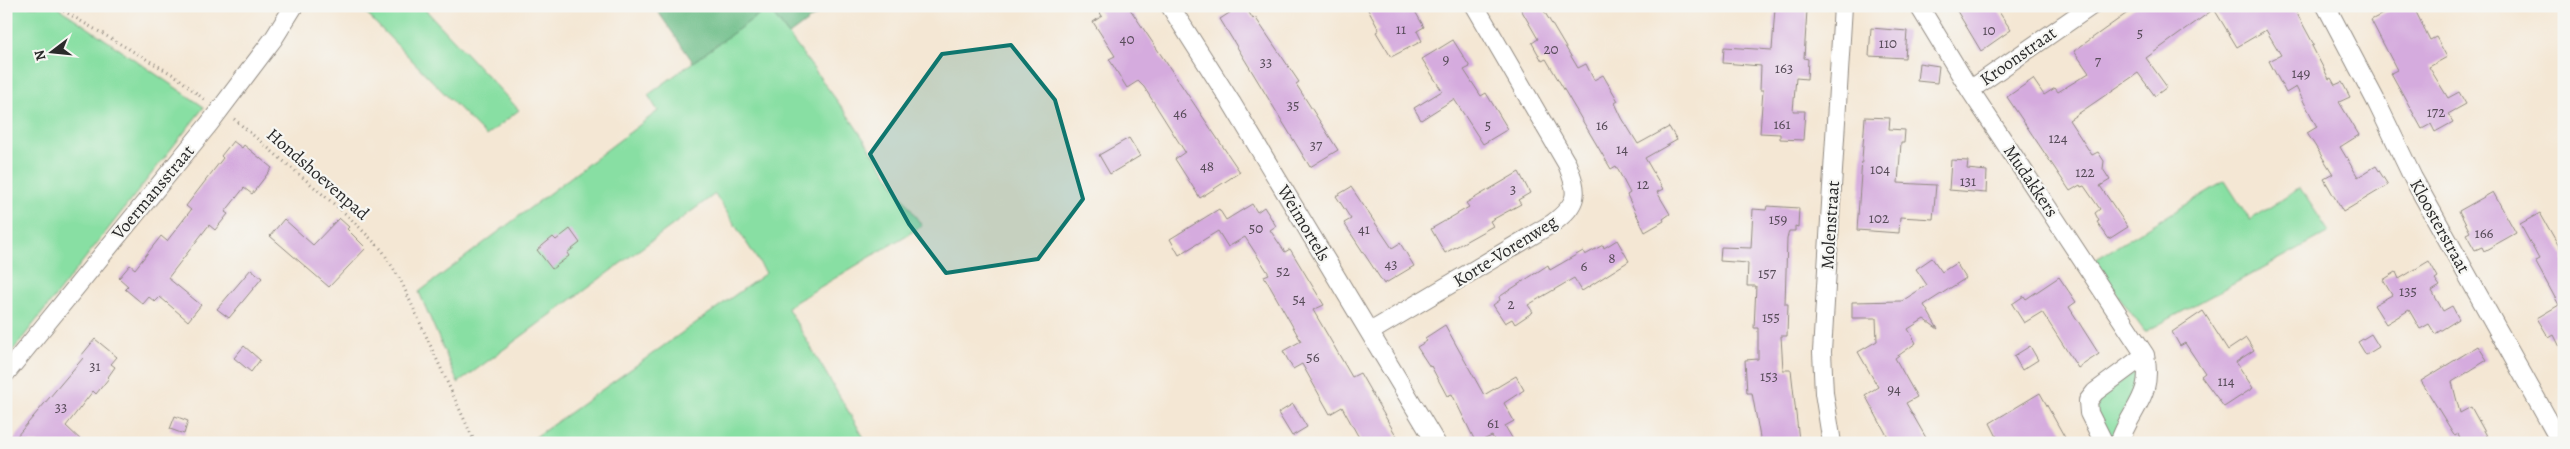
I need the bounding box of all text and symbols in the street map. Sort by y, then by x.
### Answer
house number: 11 [1396,19,1406,39]
house number: 10 [1982,20,1996,40]
street label: Kroonstraat [1975,21,2061,91]
house number: 5 [2137,23,2143,43]
north arrow [28,28,78,78]
house number: 40 [1120,29,1134,49]
house number: 110 [1879,33,1897,53]
house number: 20 [1543,39,1559,59]
text: N [29,48,51,63]
house number: 9 [1443,49,1450,69]
house number: 7 [2095,51,2102,71]
house number: 33 [1260,52,1272,72]
house number: 163 [1775,58,1793,78]
house number: 149 [2292,63,2311,83]
house number: 35 [1287,95,1299,115]
house number: 172 [2427,102,2445,122]
house number: 46 [1173,103,1187,123]
house number: 161 [1773,114,1791,134]
house number: 5 [1485,115,1491,135]
house number: 16 [1596,115,1608,135]
street label: Hondshoevenpad [262,123,375,226]
house number: 124 [2048,128,2068,148]
house number: 37 [1310,135,1323,155]
house number: 14 [1616,139,1628,159]
street label: Voermansstraat [106,140,200,245]
street label: Mudakkers [1998,140,2064,222]
house number: 48 [1200,156,1214,176]
house number: 104 [1870,159,1890,179]
house number: 122 [2075,162,2095,182]
house number: 131 [1960,171,1976,191]
house number: 12 [1637,174,1649,194]
street label: Kloosterstraat [2404,175,2476,278]
house number: 3 [1510,179,1516,199]
street label: Weimortels [1271,180,1336,266]
street label: Molenstraat [1815,180,1845,270]
house number: 102 [1869,208,1889,228]
street label: Korte-Vorenweg [1449,209,1561,293]
house number: 159 [1769,209,1787,229]
house number: 50 [1249,218,1263,238]
house number: 41 [1358,219,1370,239]
house number: 166 [2475,223,2494,243]
house number: 8 [1608,248,1616,268]
house number: 43 [1384,254,1398,274]
house number: 6 [1581,256,1588,276]
house number: 52 [1276,261,1290,281]
house number: 157 [1758,263,1777,283]
house number: 135 [2399,281,2417,301]
house number: 54 [1292,289,1306,309]
house number: 2 [1507,294,1515,314]
house number: 155 [1762,307,1780,327]
house number: 56 [1306,347,1320,367]
house number: 31 [89,356,101,376]
house number: 153 [1760,366,1778,386]
house number: 114 [2217,371,2235,391]
house number: 94 [1887,379,1901,399]
house number: 33 [55,397,67,417]
house number: 61 [1487,413,1499,433]

